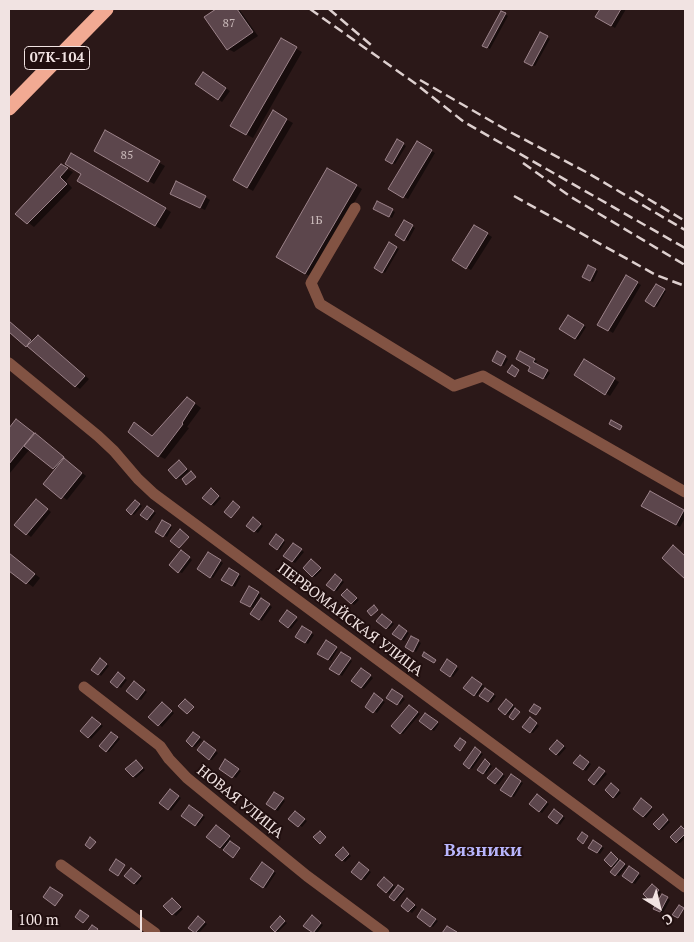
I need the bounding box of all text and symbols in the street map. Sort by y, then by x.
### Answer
house number: 87 [223,17,235,31]
road number: 07К-104 [24,46,90,70]
house number: 85 [121,149,133,163]
house number: 1Б [309,214,323,228]
street label: ПЕРВОМАЙСКАЯ УЛИЦА [274,560,426,680]
street label: НОВАЯ УЛИЦА [193,762,287,842]
district label: Вязники [444,840,522,862]
north arrow [634,882,684,932]
scale bar [12,900,145,932]
text: 100 m [18,909,59,929]
text: С [659,909,677,930]

